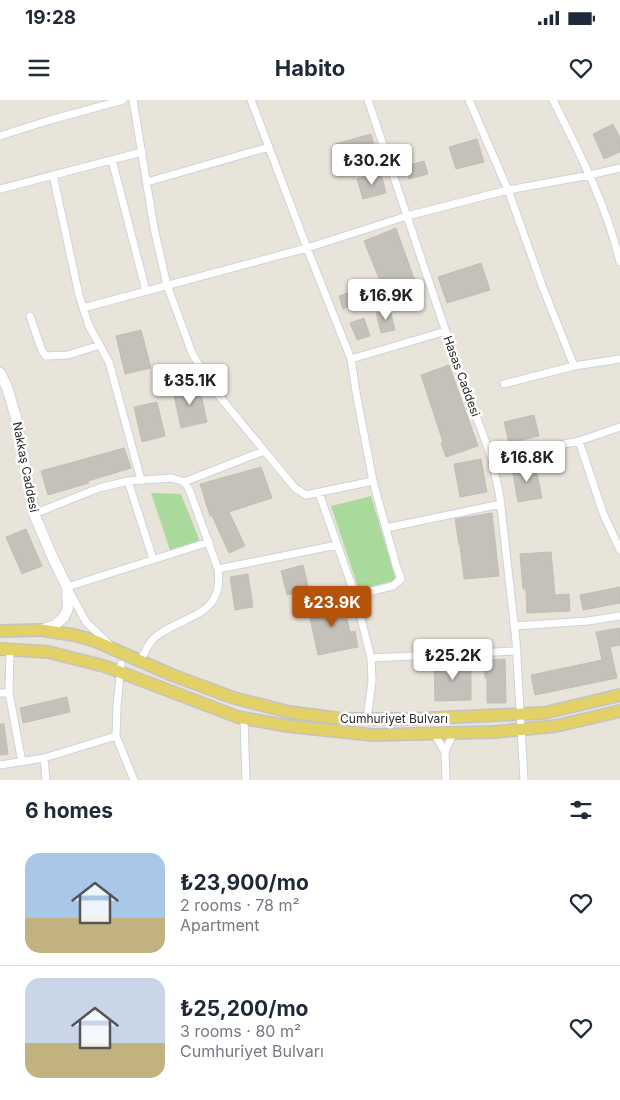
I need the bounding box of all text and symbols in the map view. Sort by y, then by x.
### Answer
text: 19:28 [25,6,76,29]
icon: menu [25,54,53,82]
icon: heart [567,54,595,82]
text: Habito [275,55,345,81]
pin: ₺30.2K [331,144,413,186]
text: ₺30.2K [343,150,401,170]
pin: ₺16.9K [345,278,427,321]
text: ₺16.9K [359,285,413,305]
street label: Hasas Caddesi [440,334,484,419]
pin: ₺35.1K [149,364,231,406]
text: ₺35.1K [164,370,216,390]
street label: Nakkaş Caddesi [10,420,42,514]
pin: ₺16.8K [486,440,568,483]
text: ₺16.8K [500,447,554,467]
pin: ₺23.9K [291,586,373,628]
text: ₺23.9K [303,592,361,612]
pin: ₺25.2K [412,638,494,681]
text: ₺25.2K [424,645,482,665]
street label: Cumhuriyet Bulvarı [340,711,448,726]
icon: filters [567,796,595,824]
text: 6 homes [25,798,113,823]
text: ₺23,900/mo [180,870,309,895]
icon: home [65,873,125,933]
icon: heart [567,889,595,917]
text: 2 rooms · 78 m² [180,895,300,915]
text: Apartment [180,915,260,935]
text: ₺25,200/mo [180,996,308,1021]
icon: home [65,998,125,1058]
icon: heart [567,1014,595,1042]
text: 3 rooms · 80 m² [180,1021,301,1041]
text: Cumhuriyet Bulvarı [180,1041,324,1061]

